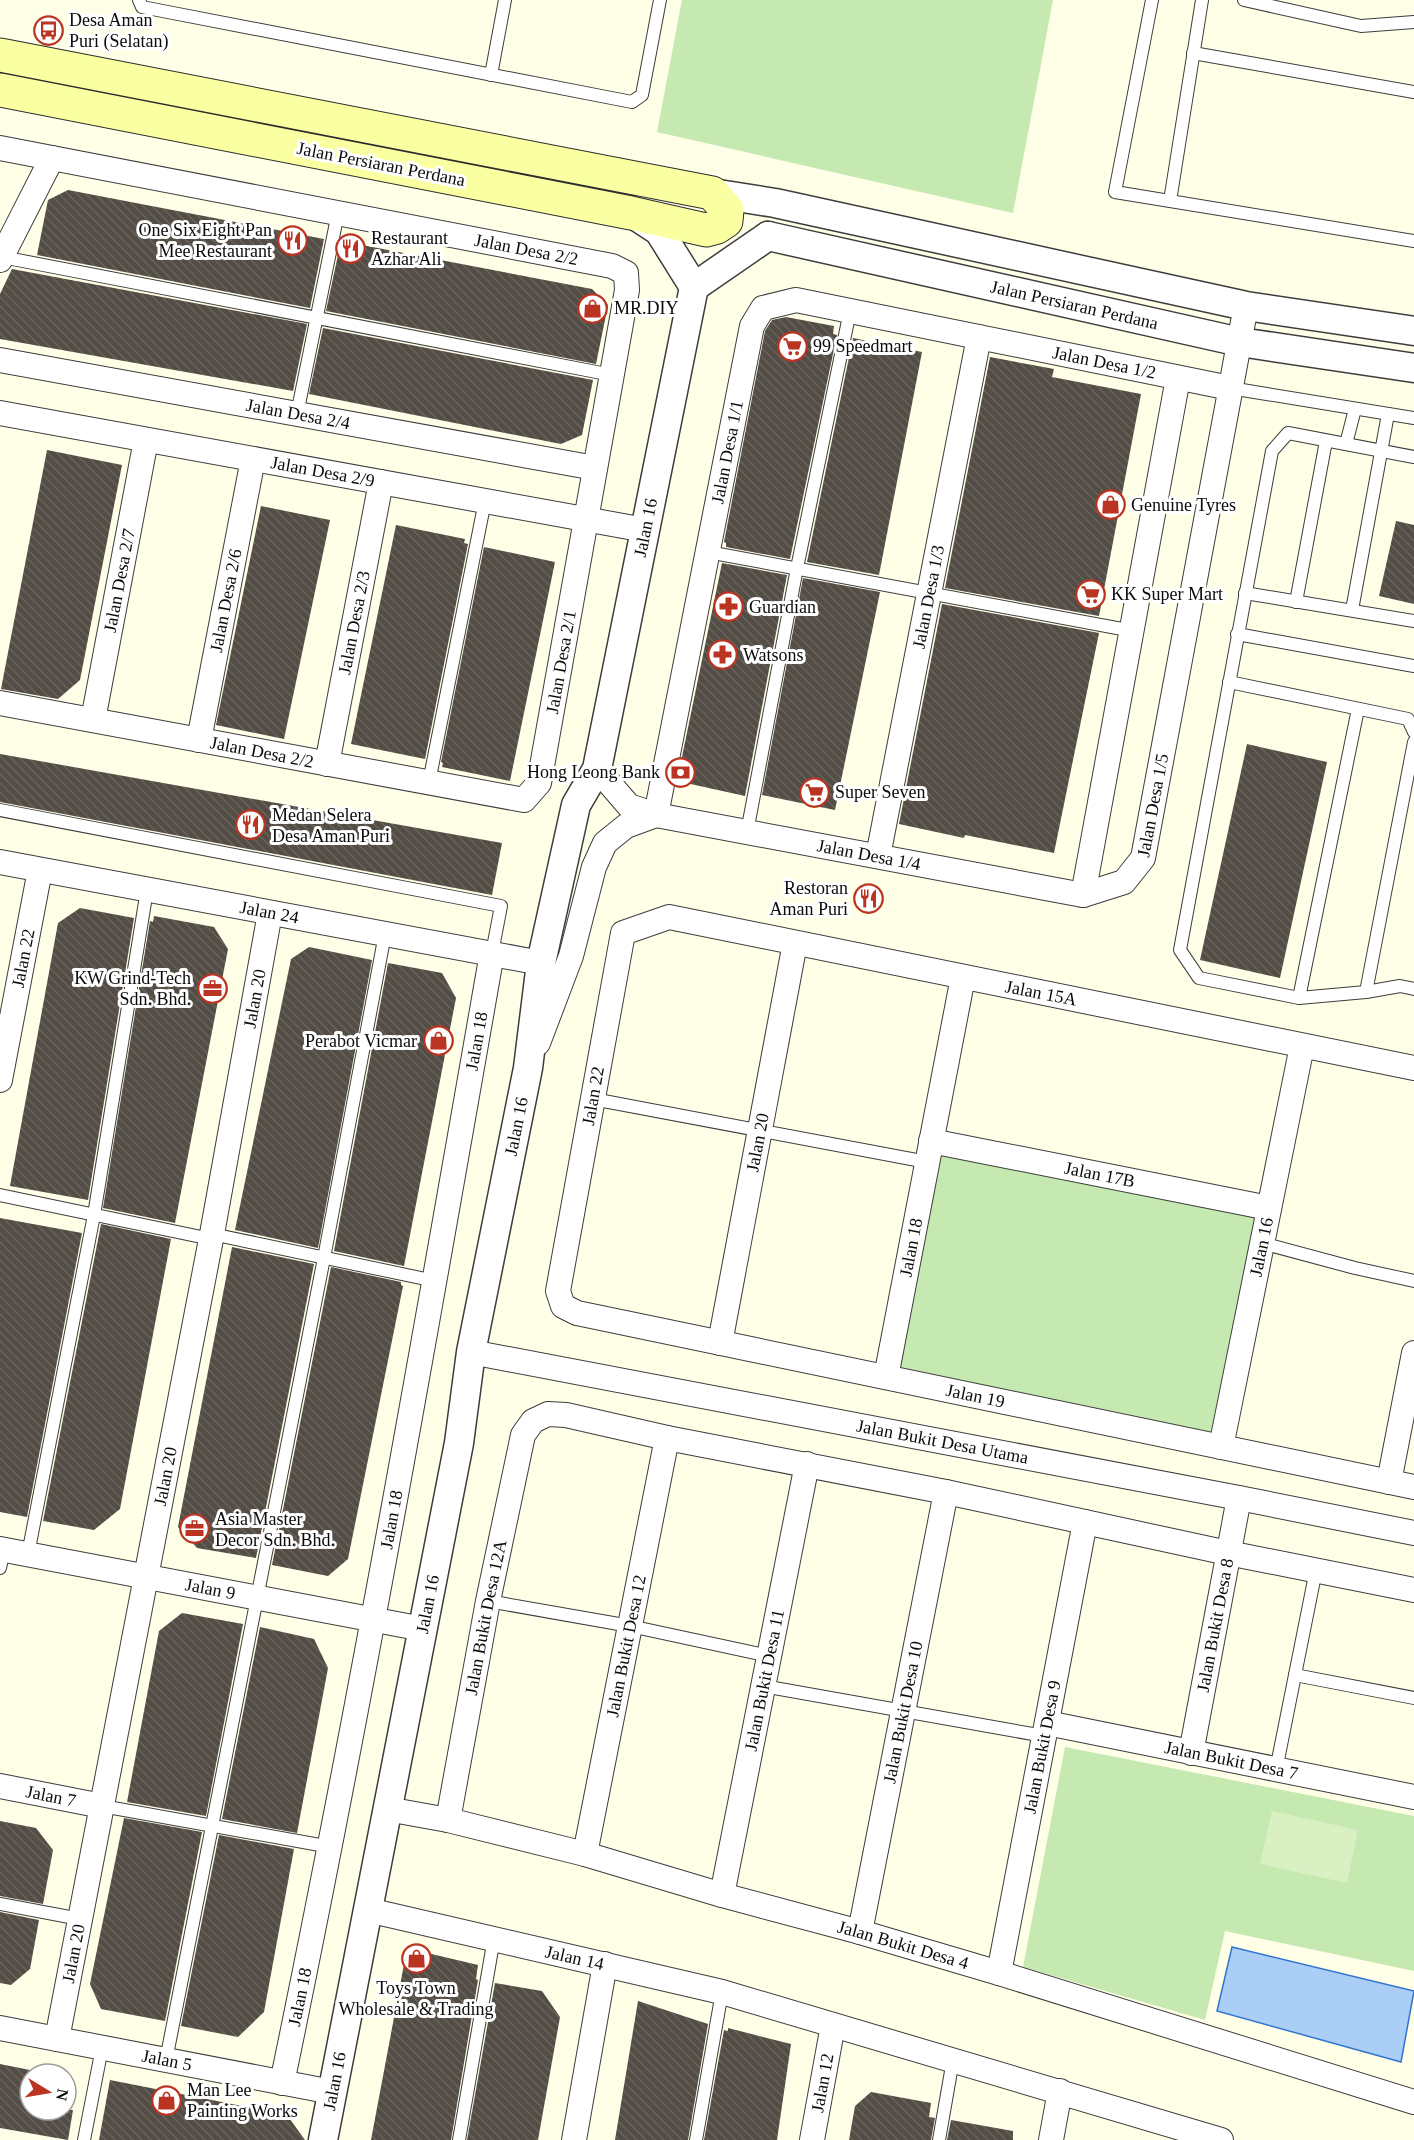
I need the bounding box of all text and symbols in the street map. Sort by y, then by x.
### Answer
place label: Desa Aman Puri (Selatan) [69,10,168,52]
bus stop icon: Desa Aman Puri (Selatan) [32,14,64,46]
street label: Jalan Persiaran Perdana [295,138,467,190]
place label: One Six Eight Pan Mee Restaurant [139,220,272,261]
restaurant icon: One Six Eight Pan Mee Restaurant [277,224,309,256]
place label: Restaurant Azhar Ali [371,228,448,269]
street label: Jalan Desa 2/2 [473,230,580,269]
restaurant icon: Restaurant Azhar Ali [334,232,366,264]
street label: Jalan Persiaran Perdana [989,276,1160,333]
shop icon: MR.DIY [577,292,609,324]
place label: MR.DIY [614,298,679,318]
supermarket icon: 99 Speedmart [776,330,808,362]
place label: 99 Speedmart [813,336,912,356]
street label: Jalan Desa 1/2 [1051,342,1158,383]
street label: Jalan Desa 2/4 [245,395,352,433]
street label: Jalan Desa 1/1 [707,398,747,505]
street label: Jalan Desa 2/9 [269,452,376,491]
shop icon: Genuine Tyres [1094,489,1126,521]
place label: Genuine Tyres [1131,495,1236,515]
street label: Jalan 16 [630,497,661,559]
street label: Jalan Desa 2/7 [100,527,139,634]
street label: Jalan Desa 1/3 [909,543,948,650]
street label: Jalan Desa 2/6 [206,547,246,654]
street label: Jalan Desa 2/3 [334,569,374,676]
supermarket icon: KK Super Mart [1074,578,1106,610]
place label: KK Super Mart [1111,584,1223,604]
pharmacy icon: Guardian [712,591,744,623]
place label: Guardian [749,597,816,617]
street label: Jalan Desa 2/1 [542,609,580,715]
pharmacy icon: Watsons [706,639,738,671]
place label: Watsons [743,645,804,665]
street label: Jalan Desa 2/2 [209,732,315,772]
street label: Jalan Desa 1/5 [1133,752,1172,859]
bank icon: Hong Leong Bank [665,756,697,788]
place label: Hong Leong Bank [527,762,660,782]
supermarket icon: Super Seven [798,776,830,808]
place label: Super Seven [835,782,925,802]
place label: Medan Selera Desa Aman Puri [272,805,390,846]
restaurant icon: Medan Selera Desa Aman Puri [235,809,267,841]
street label: Jalan Desa 1/4 [815,835,922,874]
place label: Restoran Aman Puri [770,878,848,919]
restaurant icon: Restoran Aman Puri [853,882,885,914]
street label: Jalan 24 [238,897,300,928]
street label: Jalan 22 [8,927,39,989]
place label: KW Grind-Tech Sdn. Bhd. [74,968,191,1009]
street label: Jalan 20 [239,968,270,1030]
office icon: KW Grind-Tech Sdn. Bhd. [196,972,228,1004]
street label: Jalan 15A [1004,976,1078,1010]
street label: Jalan 18 [462,1010,492,1072]
shop icon: Perabot Vicmar [422,1025,454,1057]
place label: Perabot Vicmar [305,1031,417,1051]
street label: Jalan 22 [578,1065,608,1127]
street label: Jalan 16 [501,1095,532,1158]
street label: Jalan 20 [742,1111,773,1174]
street label: Jalan 17B [1063,1158,1137,1191]
street label: Jalan 18 [896,1216,926,1278]
street label: Jalan 16 [1246,1216,1277,1278]
street label: Jalan 19 [944,1380,1006,1412]
street label: Jalan Bukit Desa Utama [855,1416,1030,1468]
street label: Jalan 20 [150,1445,181,1507]
street label: Jalan 18 [376,1488,407,1551]
place label: Asia Master Decor Sdn. Bhd. [215,1509,335,1550]
office icon: Asia Master Decor Sdn. Bhd. [178,1513,210,1545]
street label: Jalan Bukit Desa 12A [461,1538,511,1697]
street label: Jalan Bukit Desa 8 [1193,1557,1237,1694]
street label: Jalan 16 [412,1573,443,1635]
street label: Jalan Bukit Desa 12 [602,1573,650,1719]
street label: Jalan 9 [184,1574,237,1603]
street label: Jalan Bukit Desa 11 [741,1608,788,1753]
street label: Jalan Bukit Desa 10 [879,1639,927,1785]
street label: Jalan Bukit Desa 9 [1020,1679,1065,1816]
street label: Jalan Bukit Desa 7 [1163,1737,1300,1783]
street label: Jalan 7 [24,1781,78,1811]
street label: Jalan Bukit Desa 4 [835,1916,971,1973]
street label: Jalan 20 [58,1922,89,1985]
street label: Jalan 14 [543,1941,606,1974]
shop icon: Toys Town Wholesale & Trading [400,1943,432,1975]
street label: Jalan 18 [284,1966,315,2028]
place label: Toys Town Wholesale & Trading [339,1978,494,2019]
street label: Jalan 5 [140,2046,194,2075]
street label: Jalan 16 [319,2050,350,2112]
street label: Jalan 12 [807,2052,838,2114]
north arrow [18,2062,78,2122]
place label: Man Lee Painting Works [187,2080,298,2121]
shop icon: Man Lee Painting Works [150,2084,182,2116]
text: N [53,2087,72,2102]

